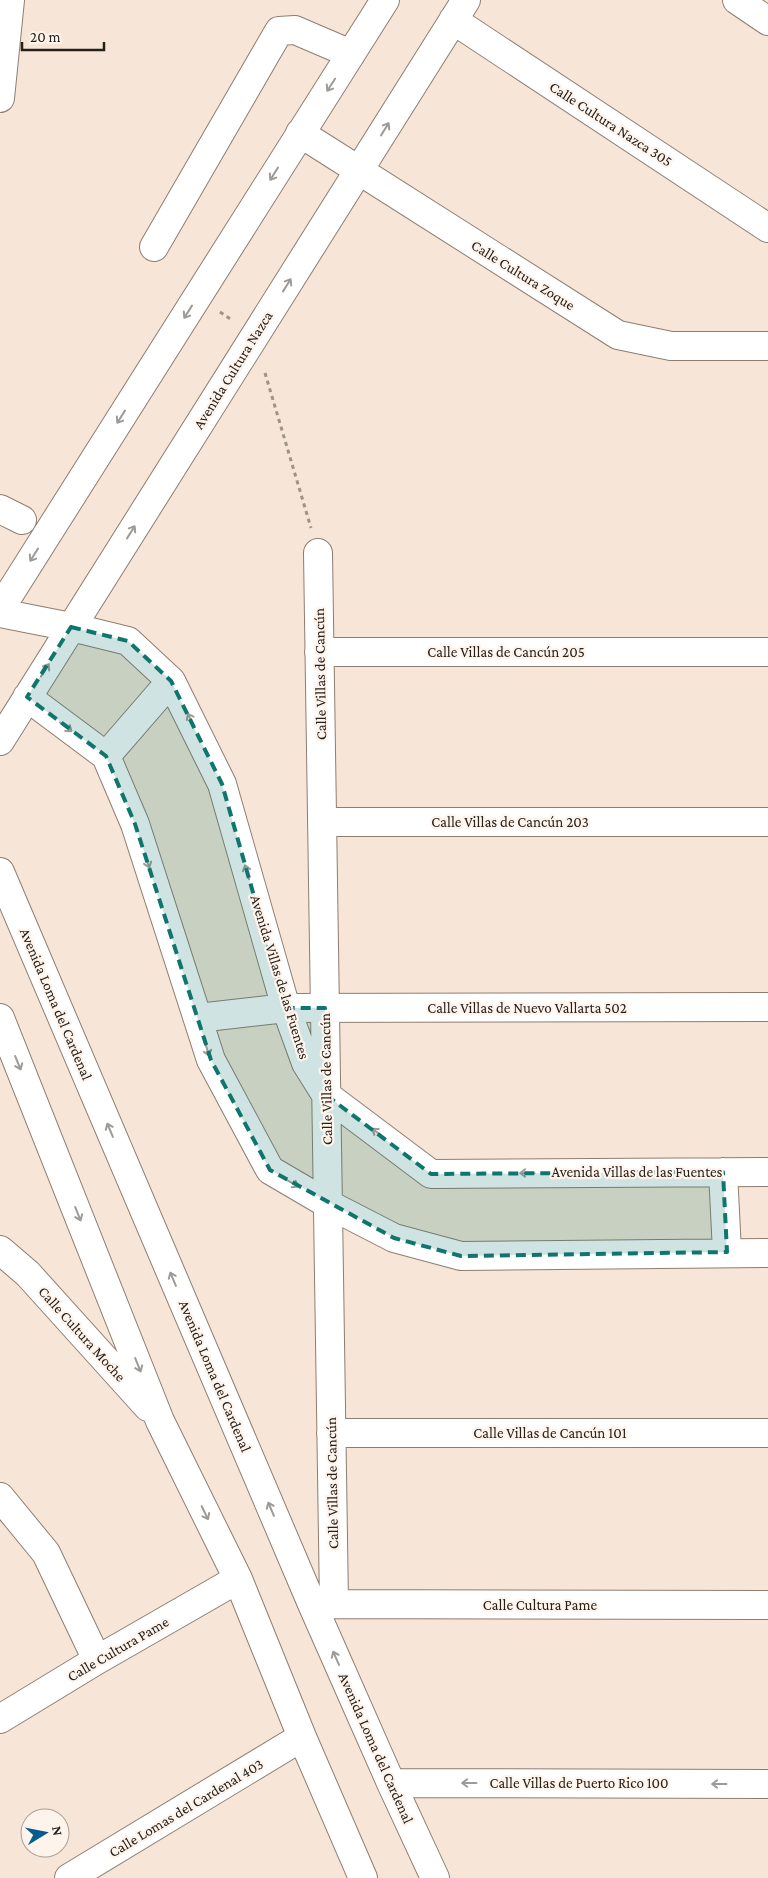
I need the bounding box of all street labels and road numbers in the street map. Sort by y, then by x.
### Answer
street label: Calle Cultura Nazca 305 [547,78,675,170]
street label: Calle Cultura Zoque [468,237,578,314]
street label: Avenida Cultura Nazca [190,308,276,432]
street label: Calle Villas de Cancún [311,608,329,740]
street label: Calle Villas de Cancún 205 [427,644,585,660]
street label: Calle Villas de Cancún 203 [431,814,589,830]
street label: Avenida Villas de las Fuentes [247,893,313,1061]
street label: Avenida Loma del Cardenal [17,926,95,1082]
street label: Calle Villas de Nuevo Vallarta 502 [427,1000,627,1016]
street label: Calle Villas de Cancún [317,1013,335,1145]
street label: Avenida Villas de las Fuentes [552,1164,723,1180]
street label: Calle Cultura Moche [35,1283,129,1385]
street label: Avenida Loma del Cardenal [176,1298,254,1454]
street label: Calle Villas de Cancún [323,1417,341,1549]
street label: Calle Villas de Cancún 101 [473,1425,627,1441]
street label: Calle Cultura Pame [483,1597,598,1613]
street label: Calle Cultura Pame [65,1613,172,1685]
street label: Avenida Loma del Cardenal [335,1670,417,1826]
street label: Calle Lomas del Cardenal 403 [106,1756,266,1860]
street label: Calle Villas de Puerto Rico 100 [489,1775,669,1791]

